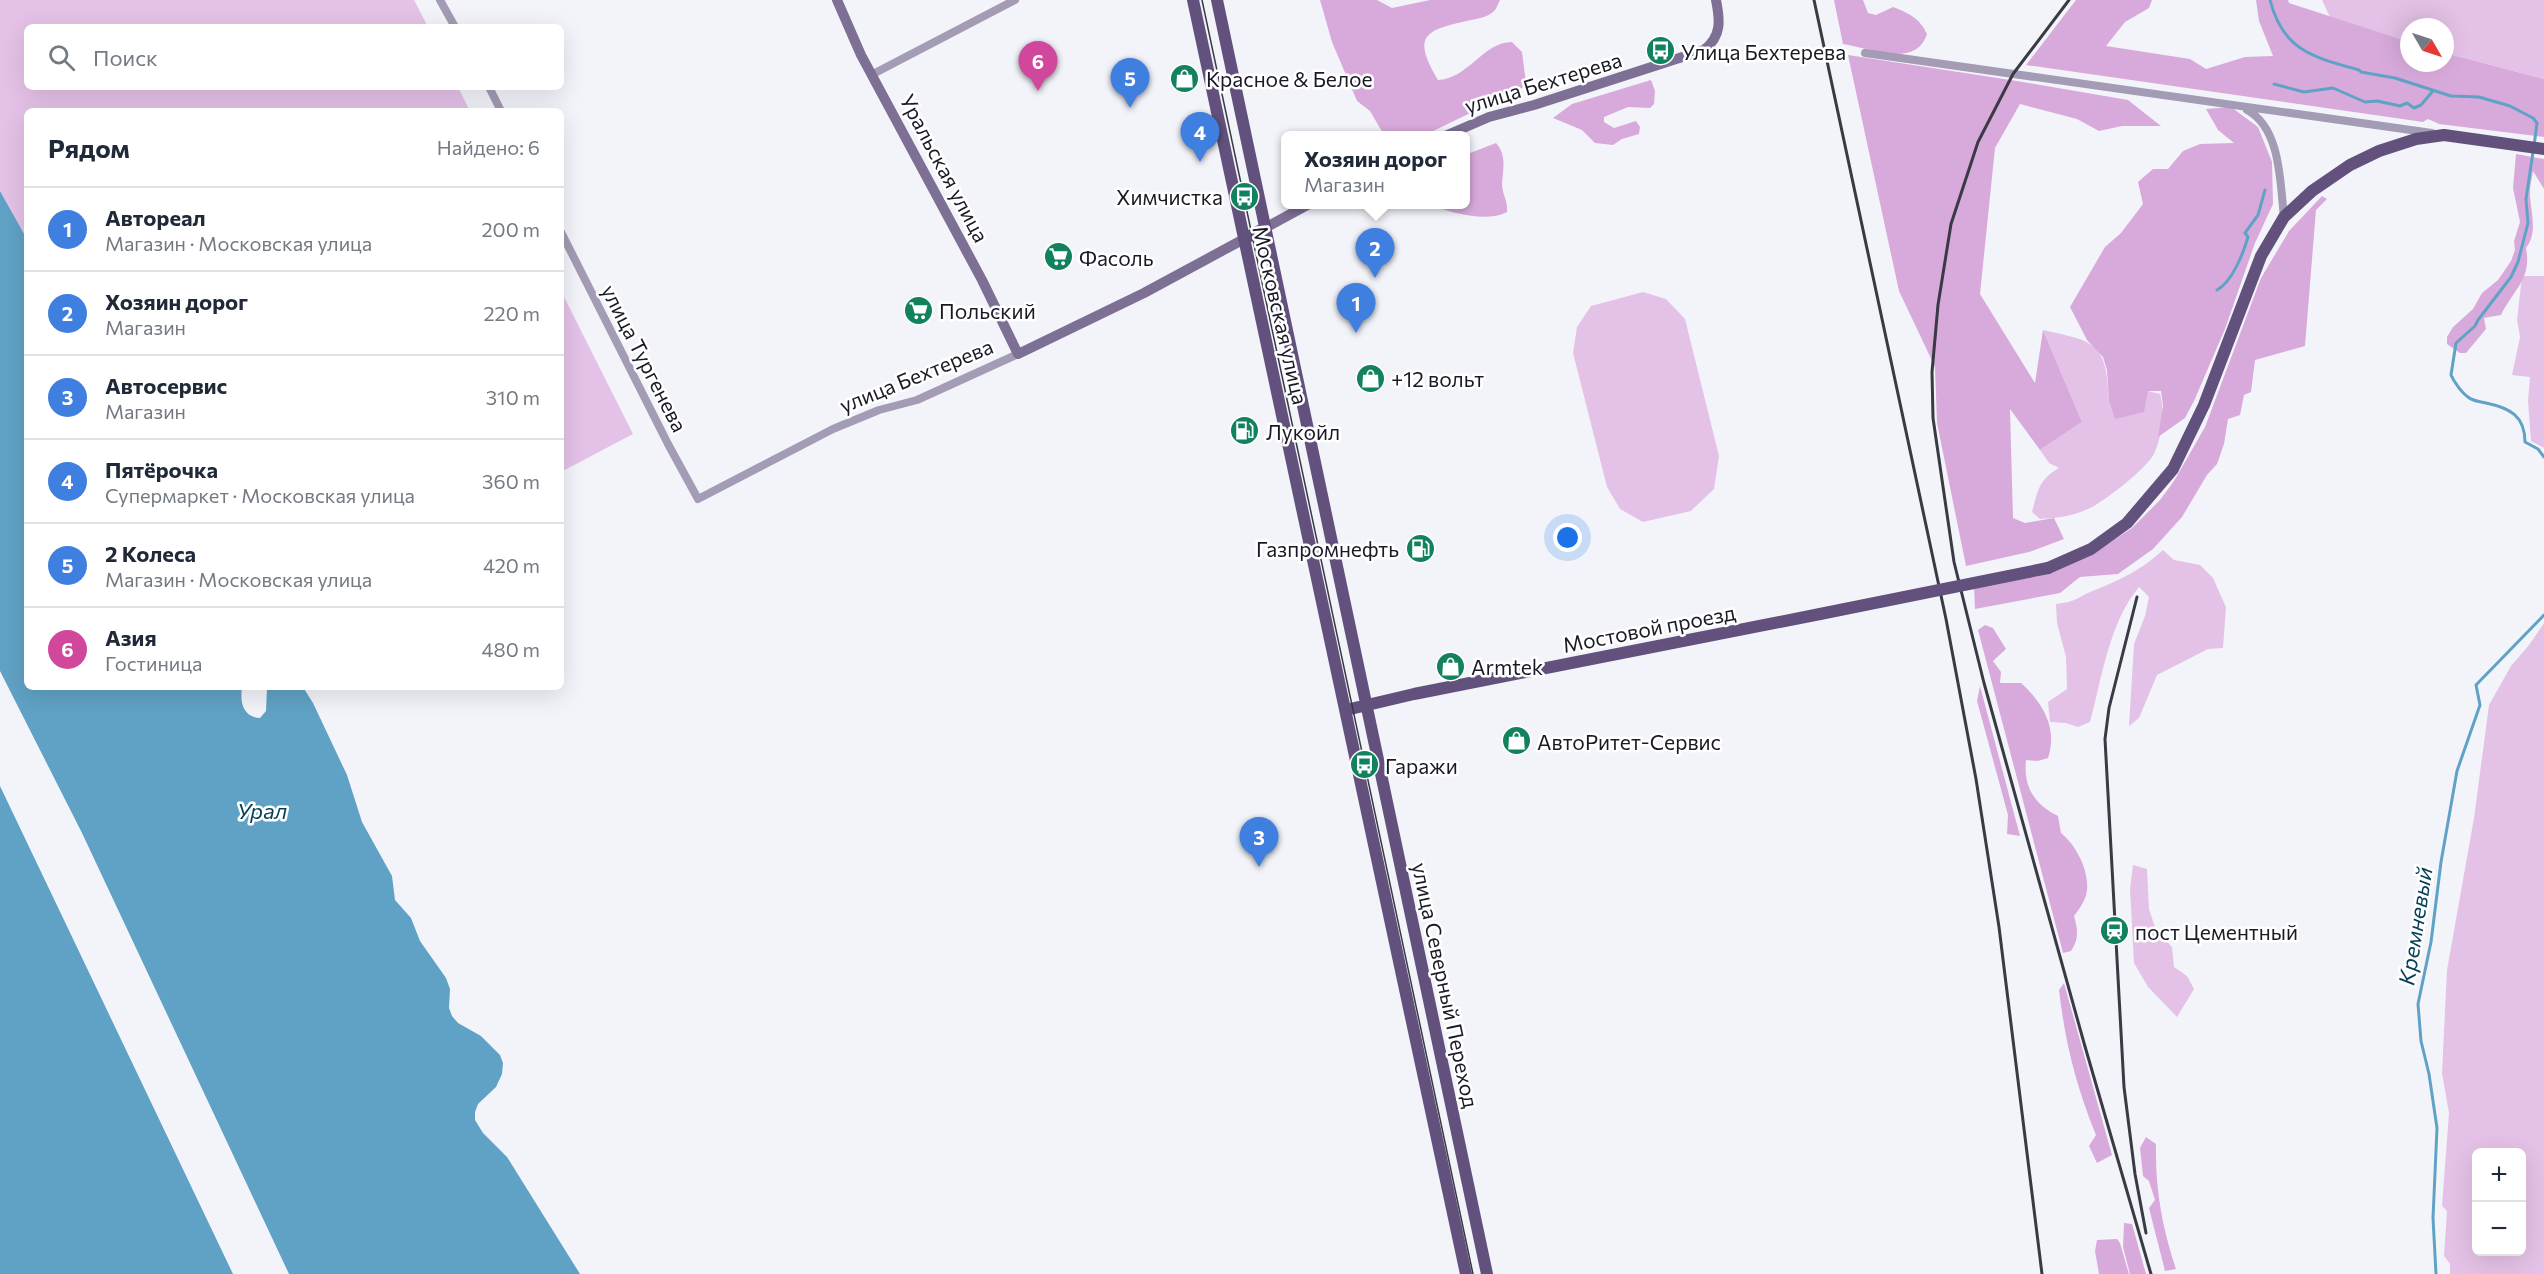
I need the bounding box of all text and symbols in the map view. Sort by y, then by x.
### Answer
north arrow [2400,18,2454,72]
search box [24,24,564,90]
bus stop icon: Улица Бехтерева [1644,35,1676,67]
place label: Улица Бехтерева [1681,39,1846,64]
icon: search [45,41,78,74]
pin: 6 [1018,42,1058,91]
text: Поиск [93,44,158,71]
street label: улица Бехтерева [1461,46,1625,118]
pin: 5 [1110,58,1150,108]
shop icon: Красное & Белое [1169,62,1201,94]
place label: Красное & Белое [1206,66,1373,91]
street label: Уральская улица [895,90,995,246]
pin: 4 [1180,112,1220,162]
popup [1281,131,1470,209]
text: Рядом [48,132,130,163]
text: Найдено: 6 [437,135,540,159]
text: Хозяин дорог [1304,145,1447,172]
text: Магазин [1304,172,1385,196]
bus stop icon: Химчистка [1228,180,1260,212]
place label: Химчистка [1116,184,1223,209]
text: Автореал [105,204,206,231]
text: 1 [63,217,72,241]
text: 200 m [482,217,540,241]
street label: Московская улица [1248,223,1314,407]
pin: 2 [1356,228,1394,278]
text: Магазин · Московская улица [105,231,372,255]
supermarket icon: Фасоль [1042,241,1074,273]
place label: Фасоль [1079,245,1154,270]
street label: улица Тургенева [597,280,693,436]
pin: 1 [1336,284,1376,333]
text: Хозяин дорог [105,288,248,315]
supermarket icon: Польский [902,294,934,326]
place label: Польский [939,298,1036,323]
text: 2 [62,301,73,325]
text: 220 m [484,301,540,325]
text: Магазин [105,315,186,339]
street label: улица Бехтерева [836,333,996,417]
shop icon: +12 вольт [1354,362,1386,394]
place label: +12 вольт [1391,366,1484,391]
text: Автосервис [105,372,227,399]
text: 3 [62,385,73,409]
text: 310 m [486,385,540,409]
text: Магазин [105,399,186,423]
fuel station icon: Лукойл [1229,415,1261,447]
place label: Лукойл [1266,419,1340,444]
text: Пятёрочка [105,456,218,483]
text: 4 [61,469,74,493]
text: 360 m [482,469,540,493]
text: Супермаркет · Московская улица [105,483,415,507]
your location [1553,523,1582,552]
fuel station icon: Газпромнефть [1404,532,1436,564]
place label: Газпромнефть [1256,536,1399,561]
text: 2 Колеса [105,540,196,567]
text: 5 [62,553,73,577]
text: 420 m [483,553,540,577]
text: Магазин · Московская улица [105,567,372,591]
street label: Мостовой проезд [1561,599,1737,657]
text: Азия [105,624,157,651]
text: 6 [61,637,74,661]
text: 480 m [482,637,540,661]
shop icon: Armtek [1434,650,1466,682]
text: Гостиница [105,651,202,675]
place label: Armtek [1471,654,1543,679]
shop icon: АвтоРитет-Сервис [1500,725,1532,757]
place label: АвтоРитет-Сервис [1537,729,1721,754]
bus stop icon: Гаражи [1348,749,1380,781]
place label: Гаражи [1385,753,1458,778]
water label: Урал [237,797,288,824]
pin: 3 [1240,818,1278,867]
street label: улица Северный Переход [1408,860,1484,1110]
water label: Кремневый [2392,865,2438,987]
station icon: пост Цементный [2098,915,2130,947]
place label: пост Цементный [2135,919,2298,944]
map controls [2472,1148,2526,1256]
button: + [2472,1148,2526,1202]
button: − [2472,1202,2526,1256]

